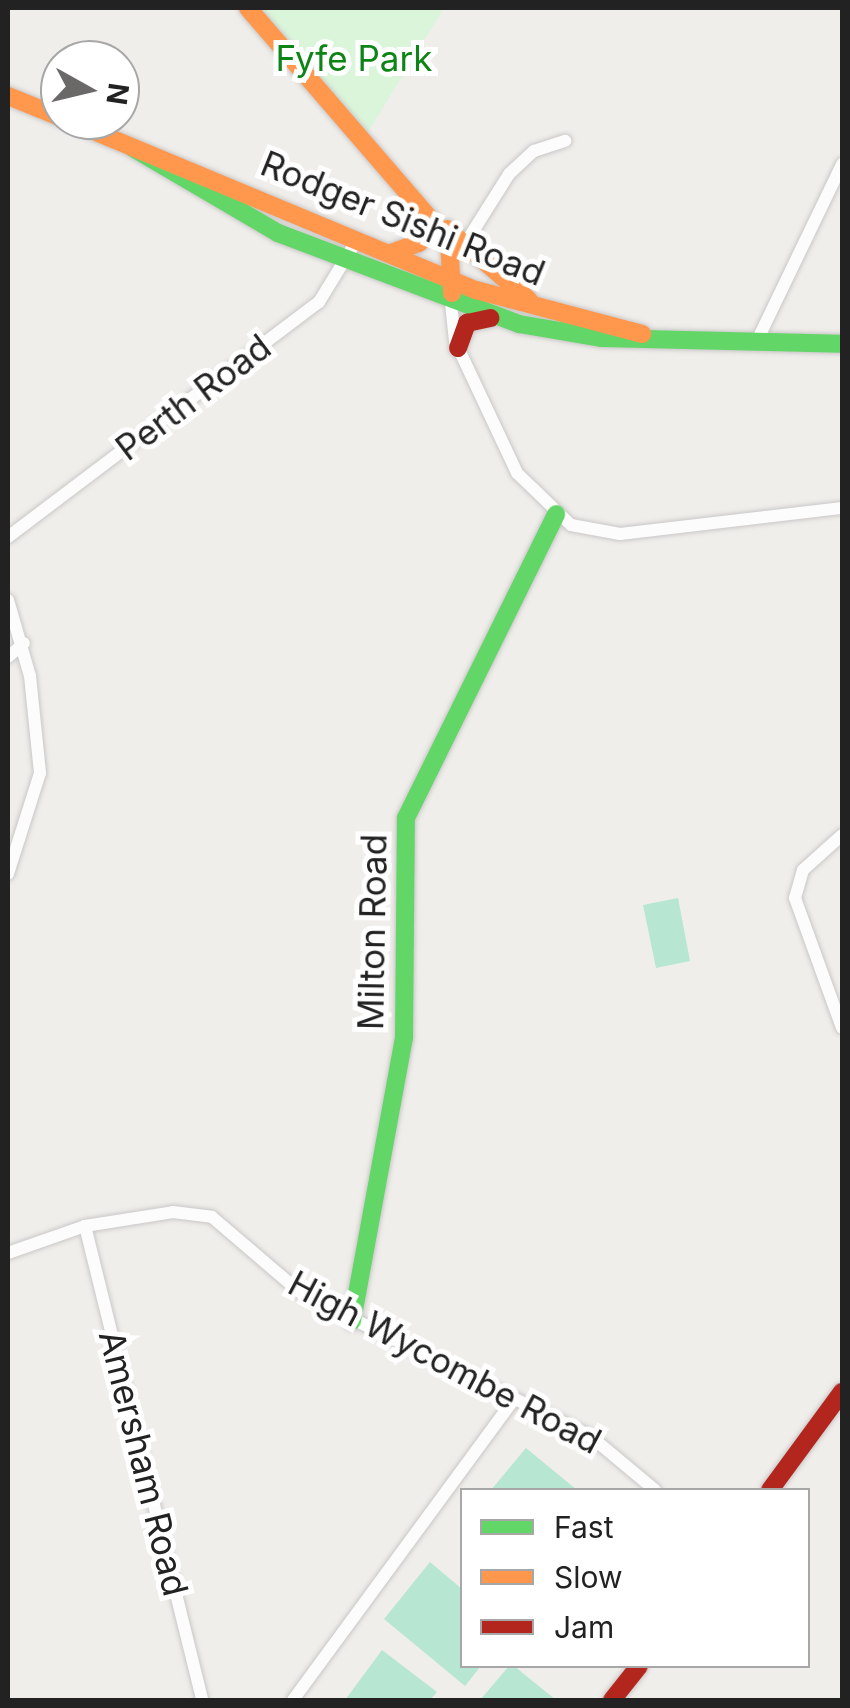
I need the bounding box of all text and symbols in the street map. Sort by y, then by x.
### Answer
park label: Fyfe Park [276,37,432,79]
north arrow [40,40,140,140]
text: N [99,81,136,107]
street label: Rodger Sishi Road [255,142,551,294]
street label: Perth Road [107,325,279,469]
street label: Milton Road [349,834,395,1030]
street label: High Wycombe Road [282,1262,608,1462]
street label: Amersham Road [91,1326,197,1600]
legend [460,1488,810,1668]
text: Fast [554,1509,613,1545]
text: Slow [554,1559,623,1595]
text: Jam [554,1609,614,1645]

